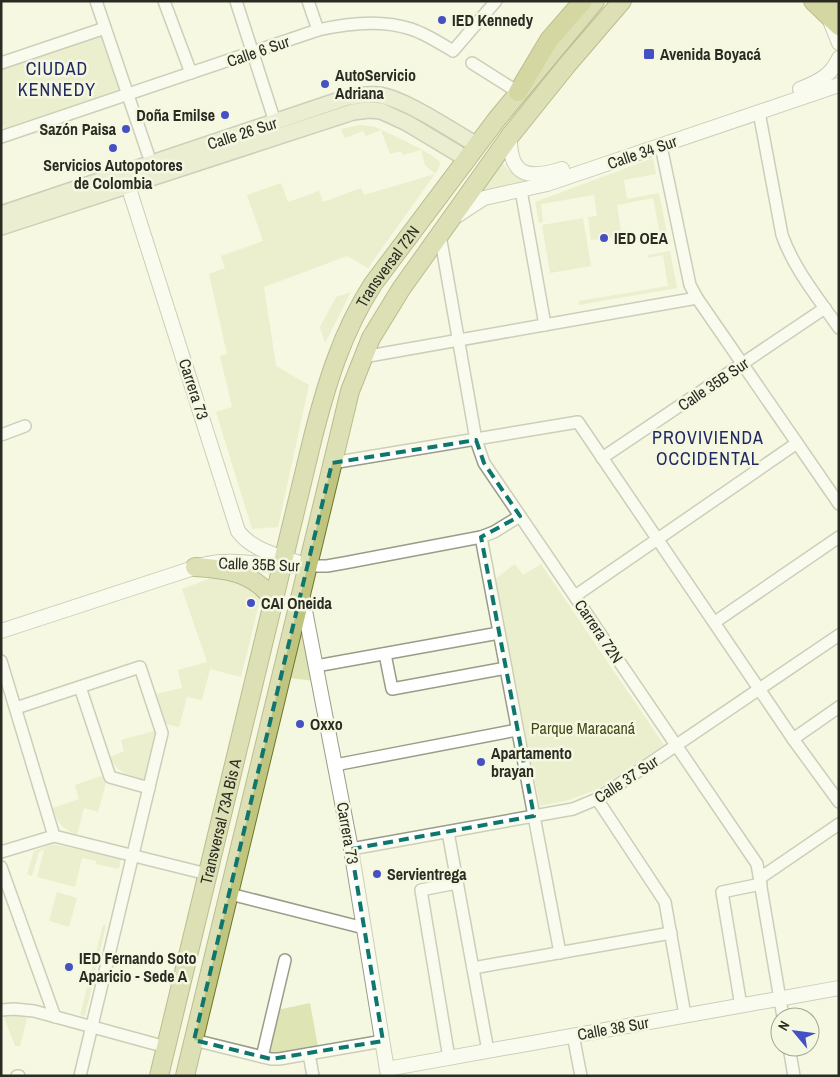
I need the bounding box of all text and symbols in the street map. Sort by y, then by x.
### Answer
place label: IED Kennedy [452,9,534,31]
marker: IED Kennedy [436,14,448,26]
street label: Calle 6 Sur [224,30,293,72]
place label: Avenida Boyacá [660,43,762,65]
marker: Avenida Boyacá [642,47,656,61]
district label: CIUDAD KENNEDY [18,56,96,102]
place label: AutoServicio Adriana [335,64,416,104]
marker: AutoServicio Adriana [319,78,331,90]
place label: Doña Emilse [136,104,215,126]
marker: Doña Emilse [219,109,231,121]
street label: Calle 26 Sur [204,111,280,155]
place label: Sazón Paisa [39,118,117,140]
marker: Sazón Paisa [120,123,132,135]
street label: Calle 34 Sur [604,130,680,174]
marker: Servicios Autopotores de Colombia [107,142,119,154]
place label: Servicios Autopotores de Colombia [43,154,183,194]
street label: Transversal 72N [350,221,424,311]
place label: IED OEA [614,227,668,249]
marker: IED OEA [598,232,610,244]
street label: Calle 35B Sur [673,352,753,416]
street label: Carrera 73 [174,356,214,422]
district label: PROVIVIENDA OCCIDENTAL [652,425,764,471]
street label: Calle 35B Sur [218,552,300,576]
place label: CAI Oneida [261,592,332,614]
street label: Carrera 72N [570,595,628,667]
marker: CAI Oneida [245,597,257,609]
place label: Oxxo [310,713,343,735]
park label: Parque Maracaná [531,717,636,739]
marker: Oxxo [294,718,306,730]
place label: Apartamento brayan [491,742,572,782]
street label: Calle 37 Sur [590,750,663,808]
street label: Transversal 73A Bis A [195,756,246,886]
marker: Apartamento brayan [475,756,487,768]
street label: Carrera 73 [332,800,364,866]
place label: Servientrega [387,863,467,885]
marker: Servientrega [371,868,383,880]
place label: IED Fernando Soto Aparicio - Sede A [79,947,196,987]
marker: IED Fernando Soto Aparicio - Sede A [63,961,75,973]
north arrow [770,1007,820,1057]
street label: Calle 38 Sur [576,1011,651,1045]
text: N [774,1018,794,1034]

